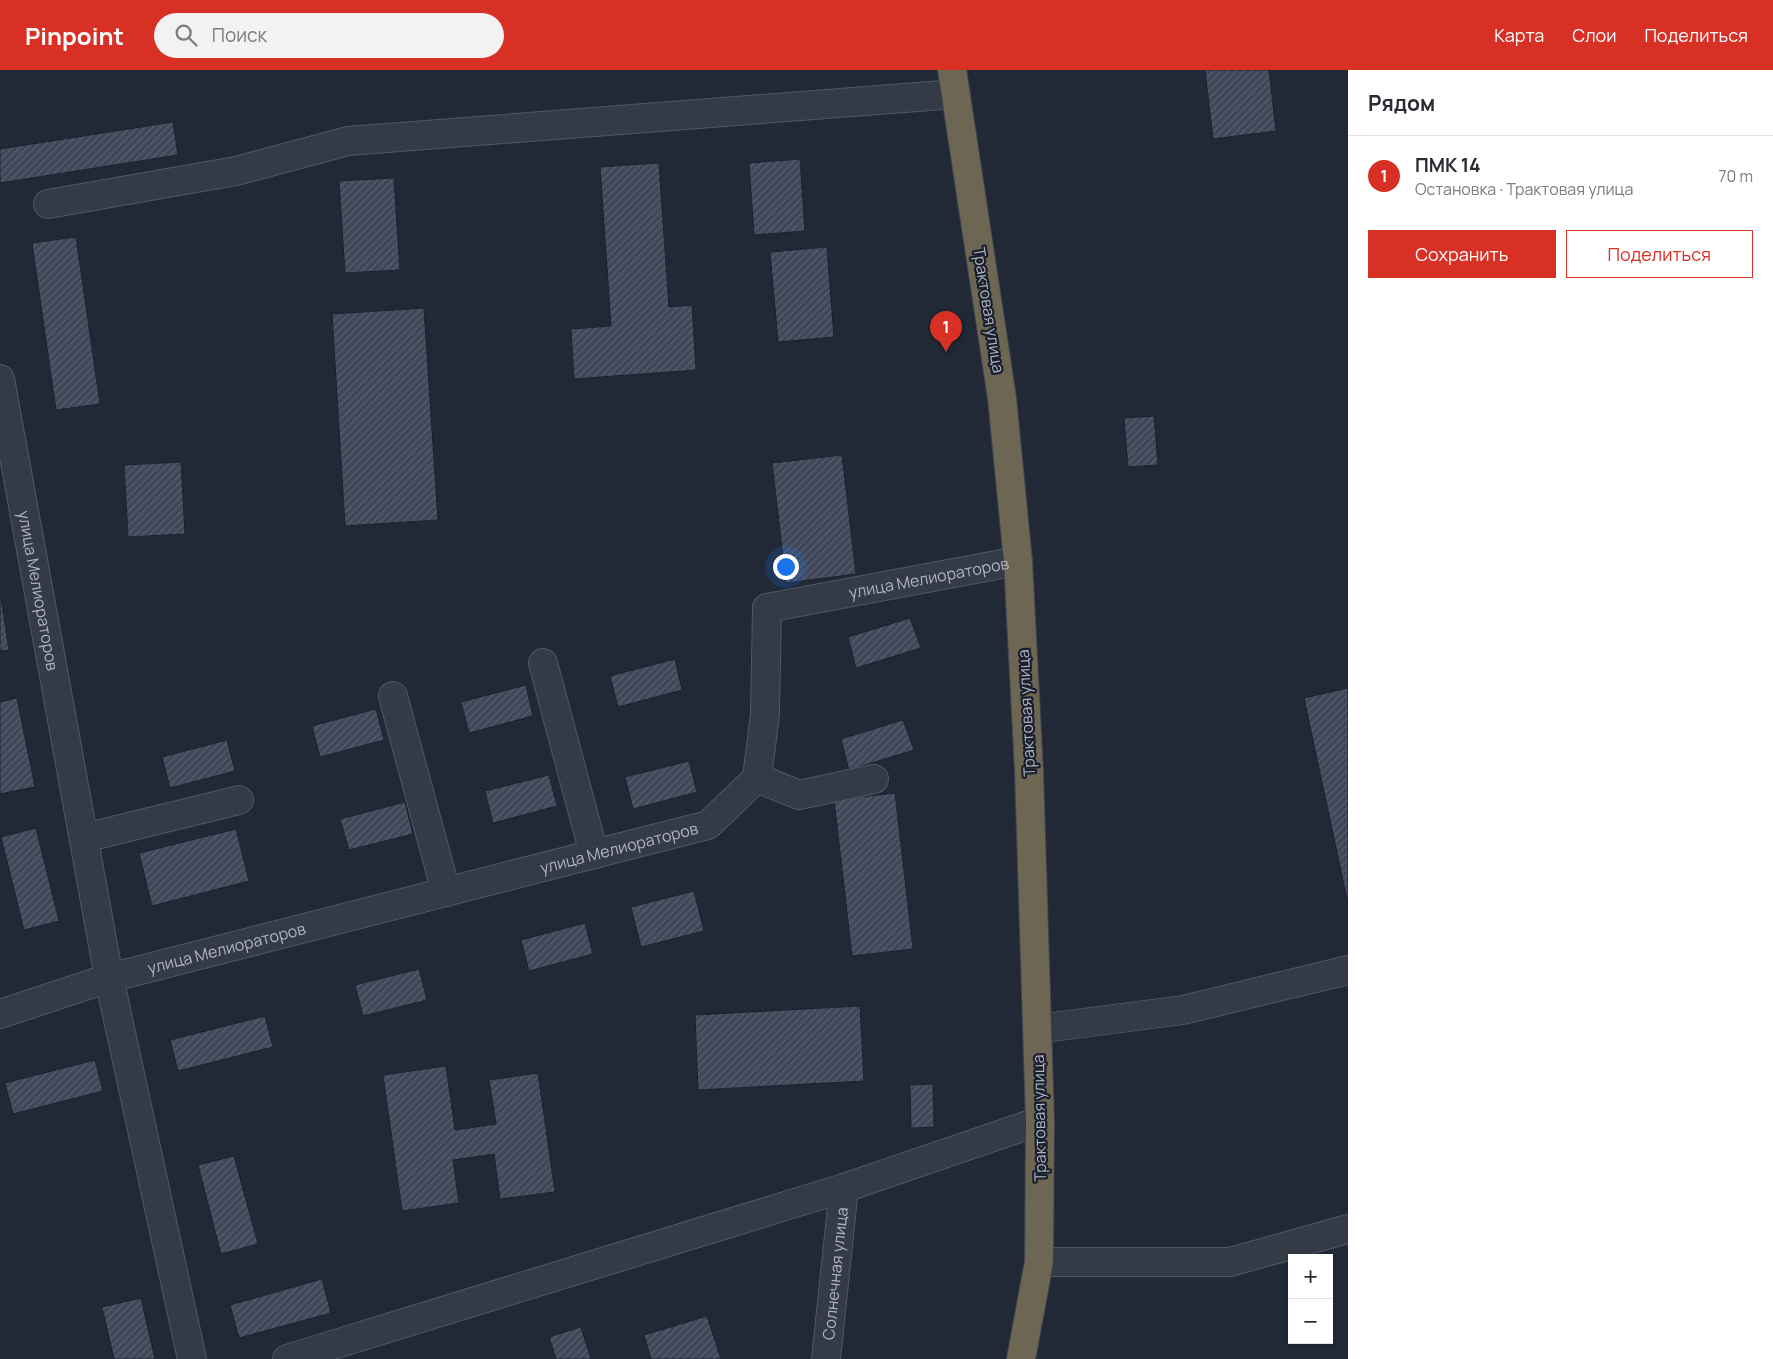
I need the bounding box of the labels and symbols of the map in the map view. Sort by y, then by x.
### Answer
street label: Трактовая улица [968,245,1010,375]
pin: 1 [930,311,962,352]
street label: улица Мелиораторов [13,509,64,673]
street label: улица Мелиораторов [847,552,1011,603]
your location [773,554,799,580]
street label: Трактовая улица [1012,649,1040,777]
street label: улица Мелиораторов [537,817,701,879]
street label: улица Мелиораторов [145,917,308,979]
street label: Трактовая улица [1027,1054,1051,1182]
street label: Солнечная улица [817,1206,853,1341]

